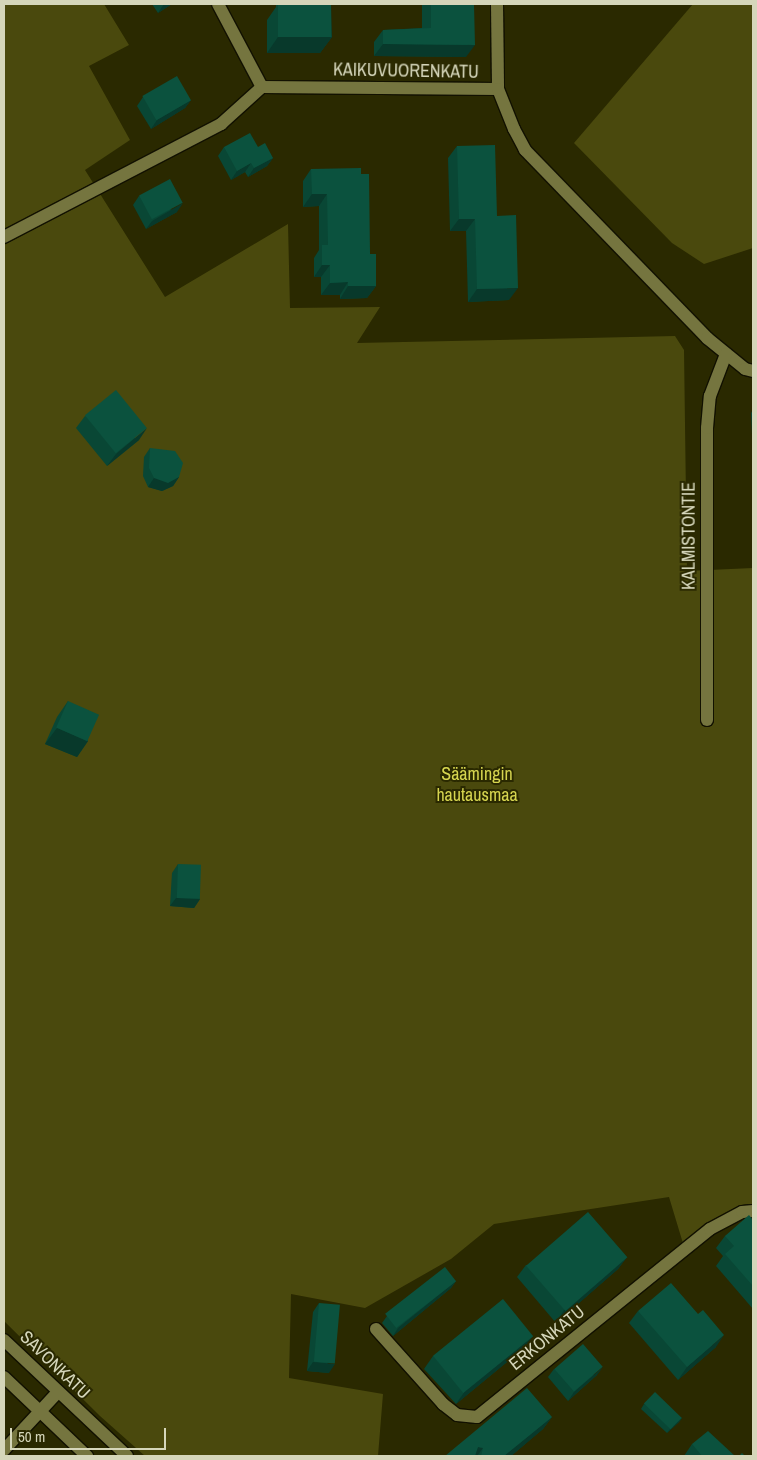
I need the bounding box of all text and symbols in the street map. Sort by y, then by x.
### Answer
street label: KAIKUVUORENKATU [333,59,479,83]
street label: KALMISTONTIE [678,482,700,590]
park label: Säämingin hautausmaa [436,764,518,806]
street label: ERKONKATU [505,1301,589,1375]
street label: SAVONKATU [16,1326,94,1404]
scale bar [12,1418,169,1450]
text: 50 m [18,1426,45,1447]

